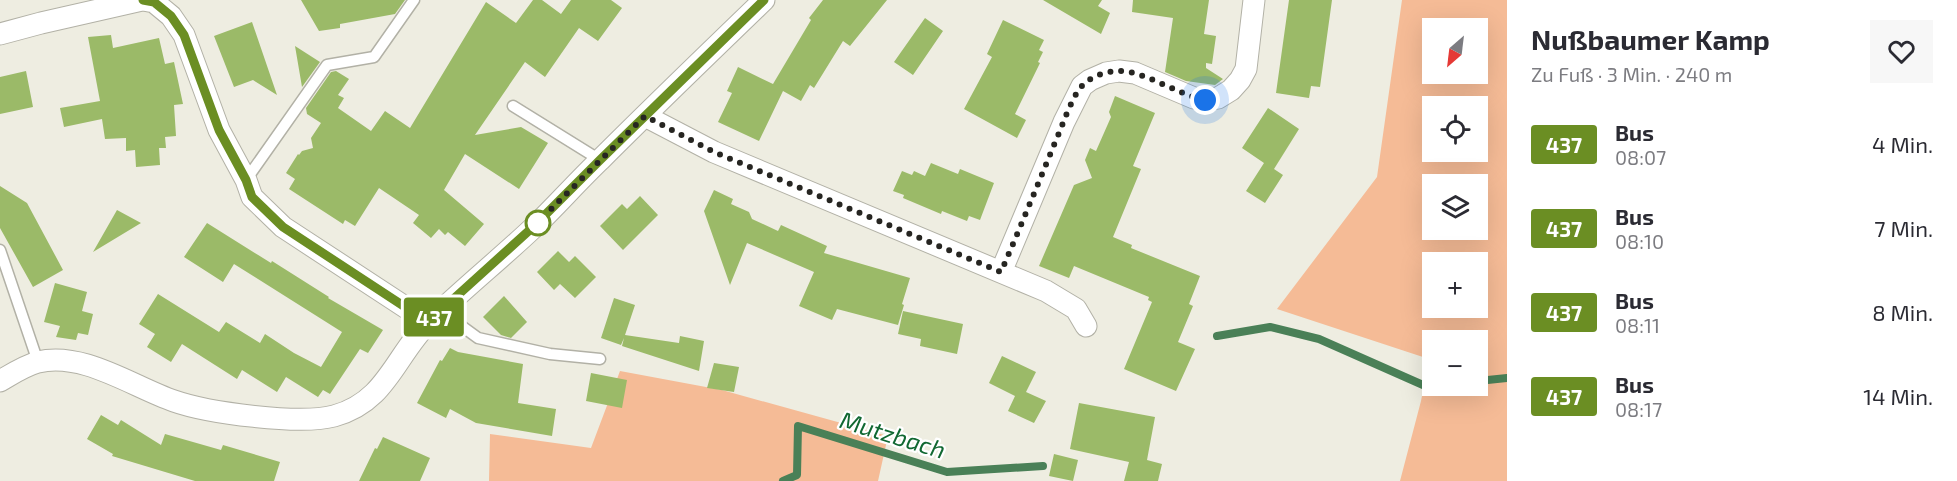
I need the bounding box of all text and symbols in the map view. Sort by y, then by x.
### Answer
north arrow [1422,18,1488,84]
map controls [1422,18,1488,396]
button: heart [1870,20,1933,83]
text: Nußbaumer Kamp [1531,22,1770,56]
text: Zu Fuß · 3 Min. · 240 m [1531,62,1732,86]
your location [1190,85,1220,115]
button: locate [1422,96,1488,162]
text: Bus [1615,119,1654,145]
text: 4 Min. [1872,131,1933,157]
text: 437 [1546,132,1582,157]
text: 08:07 [1615,145,1666,169]
button: layers [1422,174,1488,240]
text: Bus [1615,203,1654,229]
unlabelled marker [525,210,551,236]
text: 7 Min. [1874,215,1933,241]
text: 437 [1546,216,1582,241]
text: 08:10 [1615,229,1664,253]
button: + [1422,252,1488,318]
text: Bus [1615,287,1654,313]
line badge: 437 [400,298,468,336]
text: 8 Min. [1872,299,1933,325]
text: 437 [1546,300,1582,325]
text: 437 [416,305,452,330]
text: 08:11 [1615,313,1660,337]
button: − [1422,330,1488,396]
text: Bus [1615,371,1654,397]
text: 14 Min. [1863,383,1933,409]
text: 437 [1546,384,1582,409]
text: 08:17 [1615,397,1662,421]
water label: Mutzbach [837,404,949,464]

